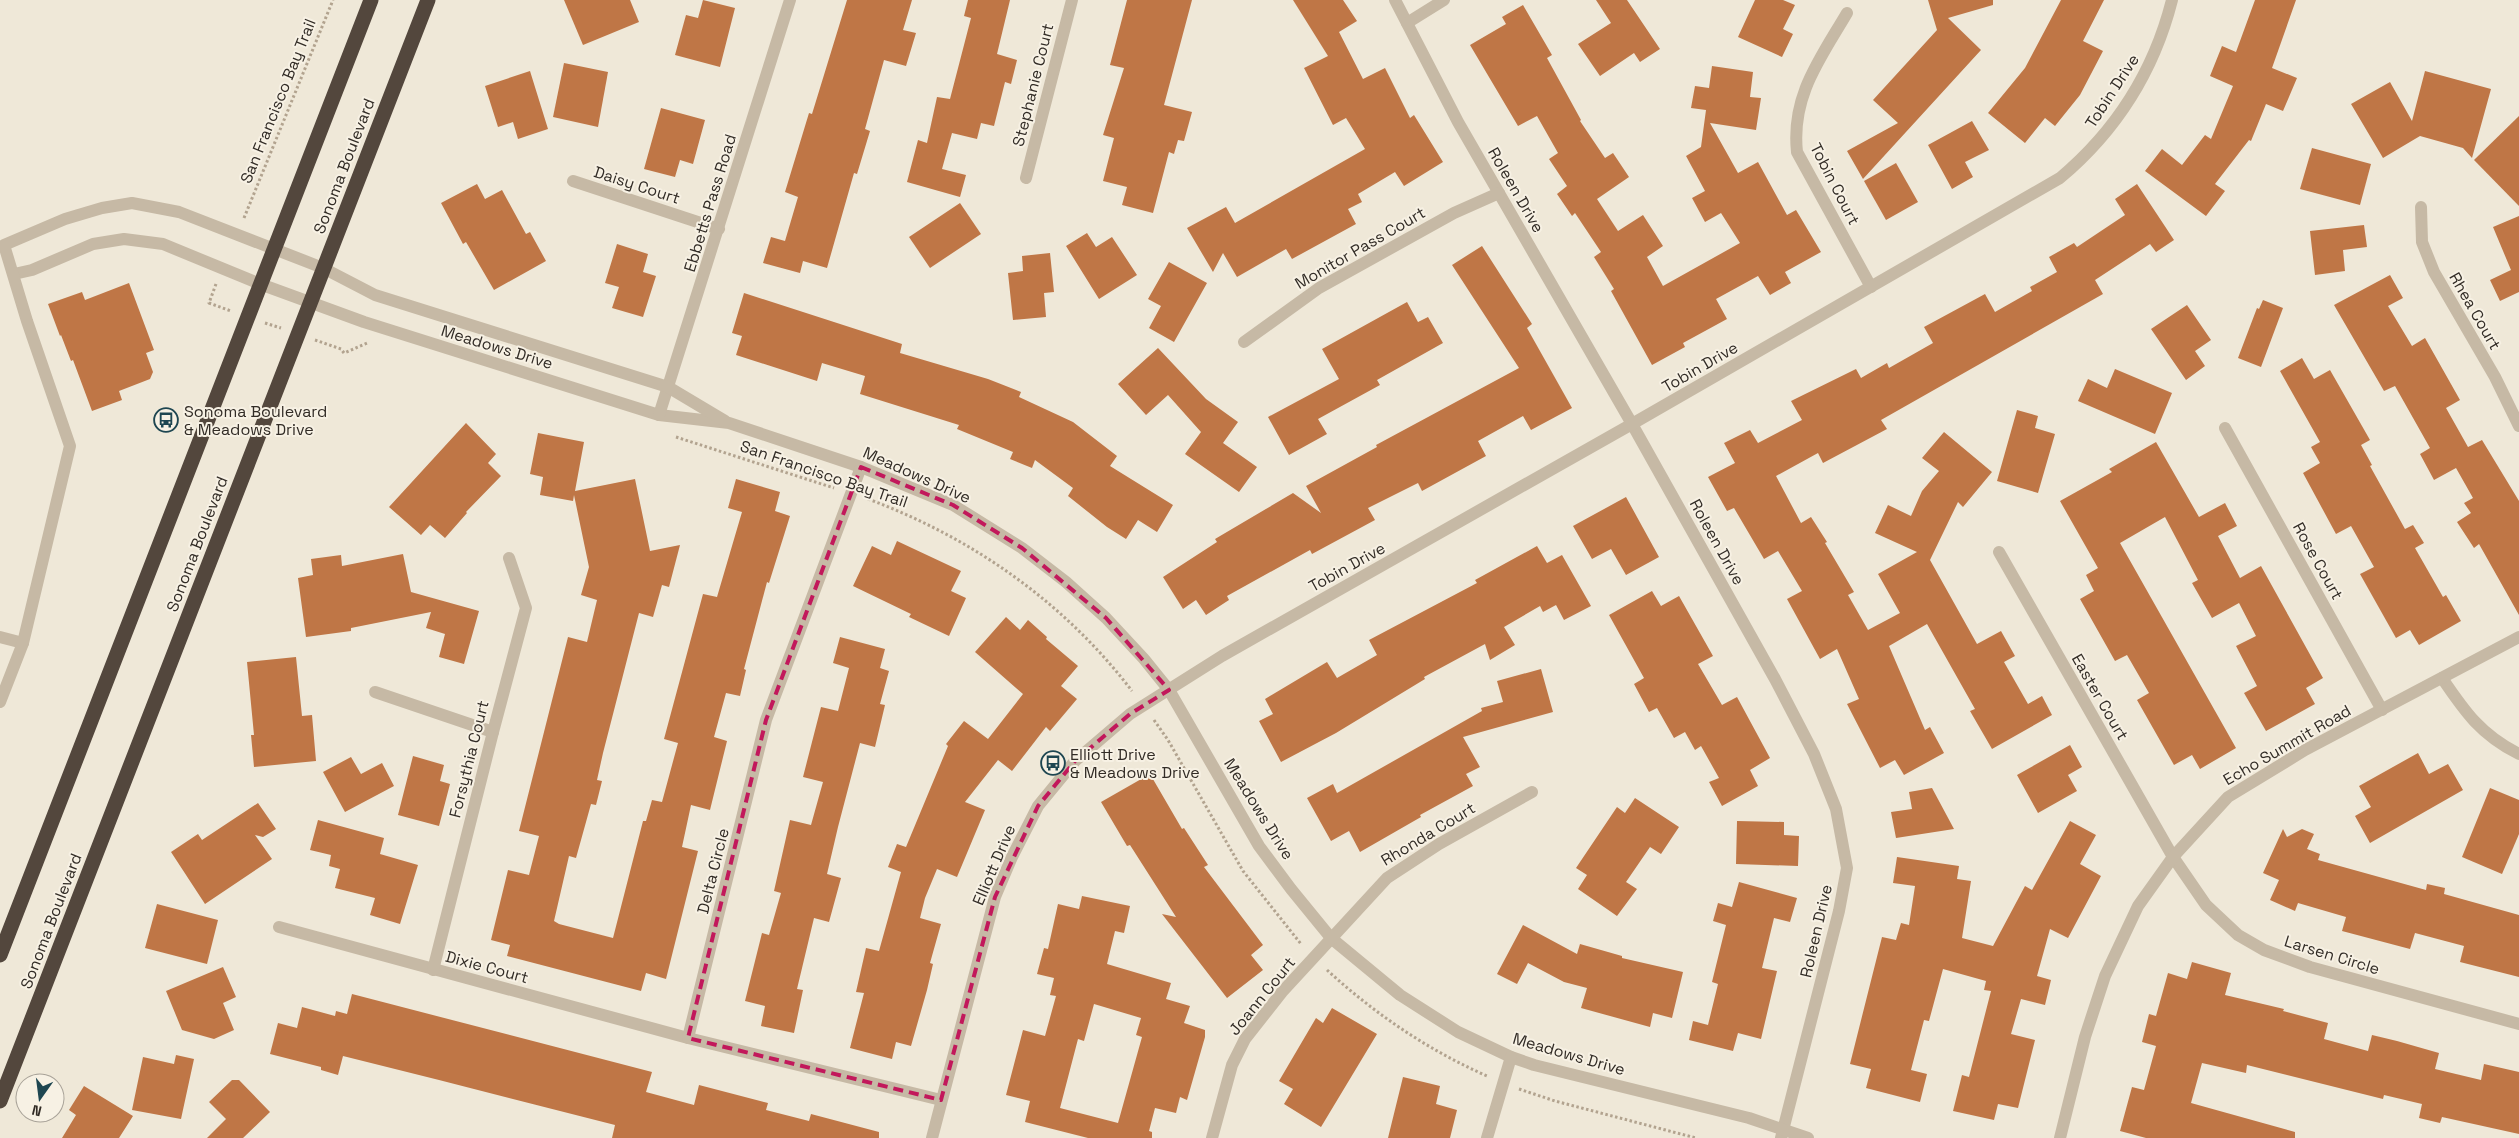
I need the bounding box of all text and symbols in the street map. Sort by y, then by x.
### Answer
street label: San Francisco Bay Trail [235,16,321,186]
street label: Stephanie Court [1008,21,1058,149]
street label: Tobin Drive [2080,50,2144,132]
street label: Sonoma Boulevard [308,95,380,237]
street label: Ebbetts Pass Road [679,132,741,274]
street label: Tobin Court [1805,139,1865,229]
street label: Roleen Drive [1483,144,1549,236]
street label: Daisy Court [591,161,683,209]
street label: Monitor Pass Court [1291,202,1429,294]
street label: Rhea Court [2444,268,2506,354]
street label: Meadows Drive [438,320,556,374]
street label: Tobin Drive [1658,337,1742,397]
place label: Sonoma Boulevard & Meadows Drive [184,401,327,440]
bus stop icon: Sonoma Boulevard & Meadows Drive [153,407,179,433]
street label: San Francisco Bay Trail [737,435,911,513]
street label: Meadows Drive [860,442,974,508]
street label: Sonoma Boulevard [161,473,233,615]
street label: Roleen Drive [1685,495,1749,589]
street label: Rose Court [2288,519,2348,603]
street label: Tobin Drive [1305,537,1389,597]
street label: Easter Court [2067,650,2133,744]
street label: Forsythia Court [444,698,494,820]
street label: Echo Summit Road [2219,700,2355,790]
place label: Elliott Drive & Meadows Drive [1070,744,1200,783]
bus stop icon: Elliott Drive & Meadows Drive [1040,750,1066,776]
street label: Meadows Drive [1219,754,1299,864]
street label: Rhonda Court [1377,798,1479,870]
street label: Elliott Drive [968,821,1020,909]
street label: Delta Circle [692,826,734,916]
street label: Sonoma Boulevard [15,850,87,992]
street label: Roleen Drive [1795,882,1837,980]
street label: Larsen Circle [2282,931,2382,979]
street label: Dixie Court [443,946,531,988]
street label: Joann Court [1224,952,1300,1040]
street label: Meadows Drive [1510,1028,1628,1080]
north arrow [15,1073,65,1123]
text: N [30,1101,44,1120]

